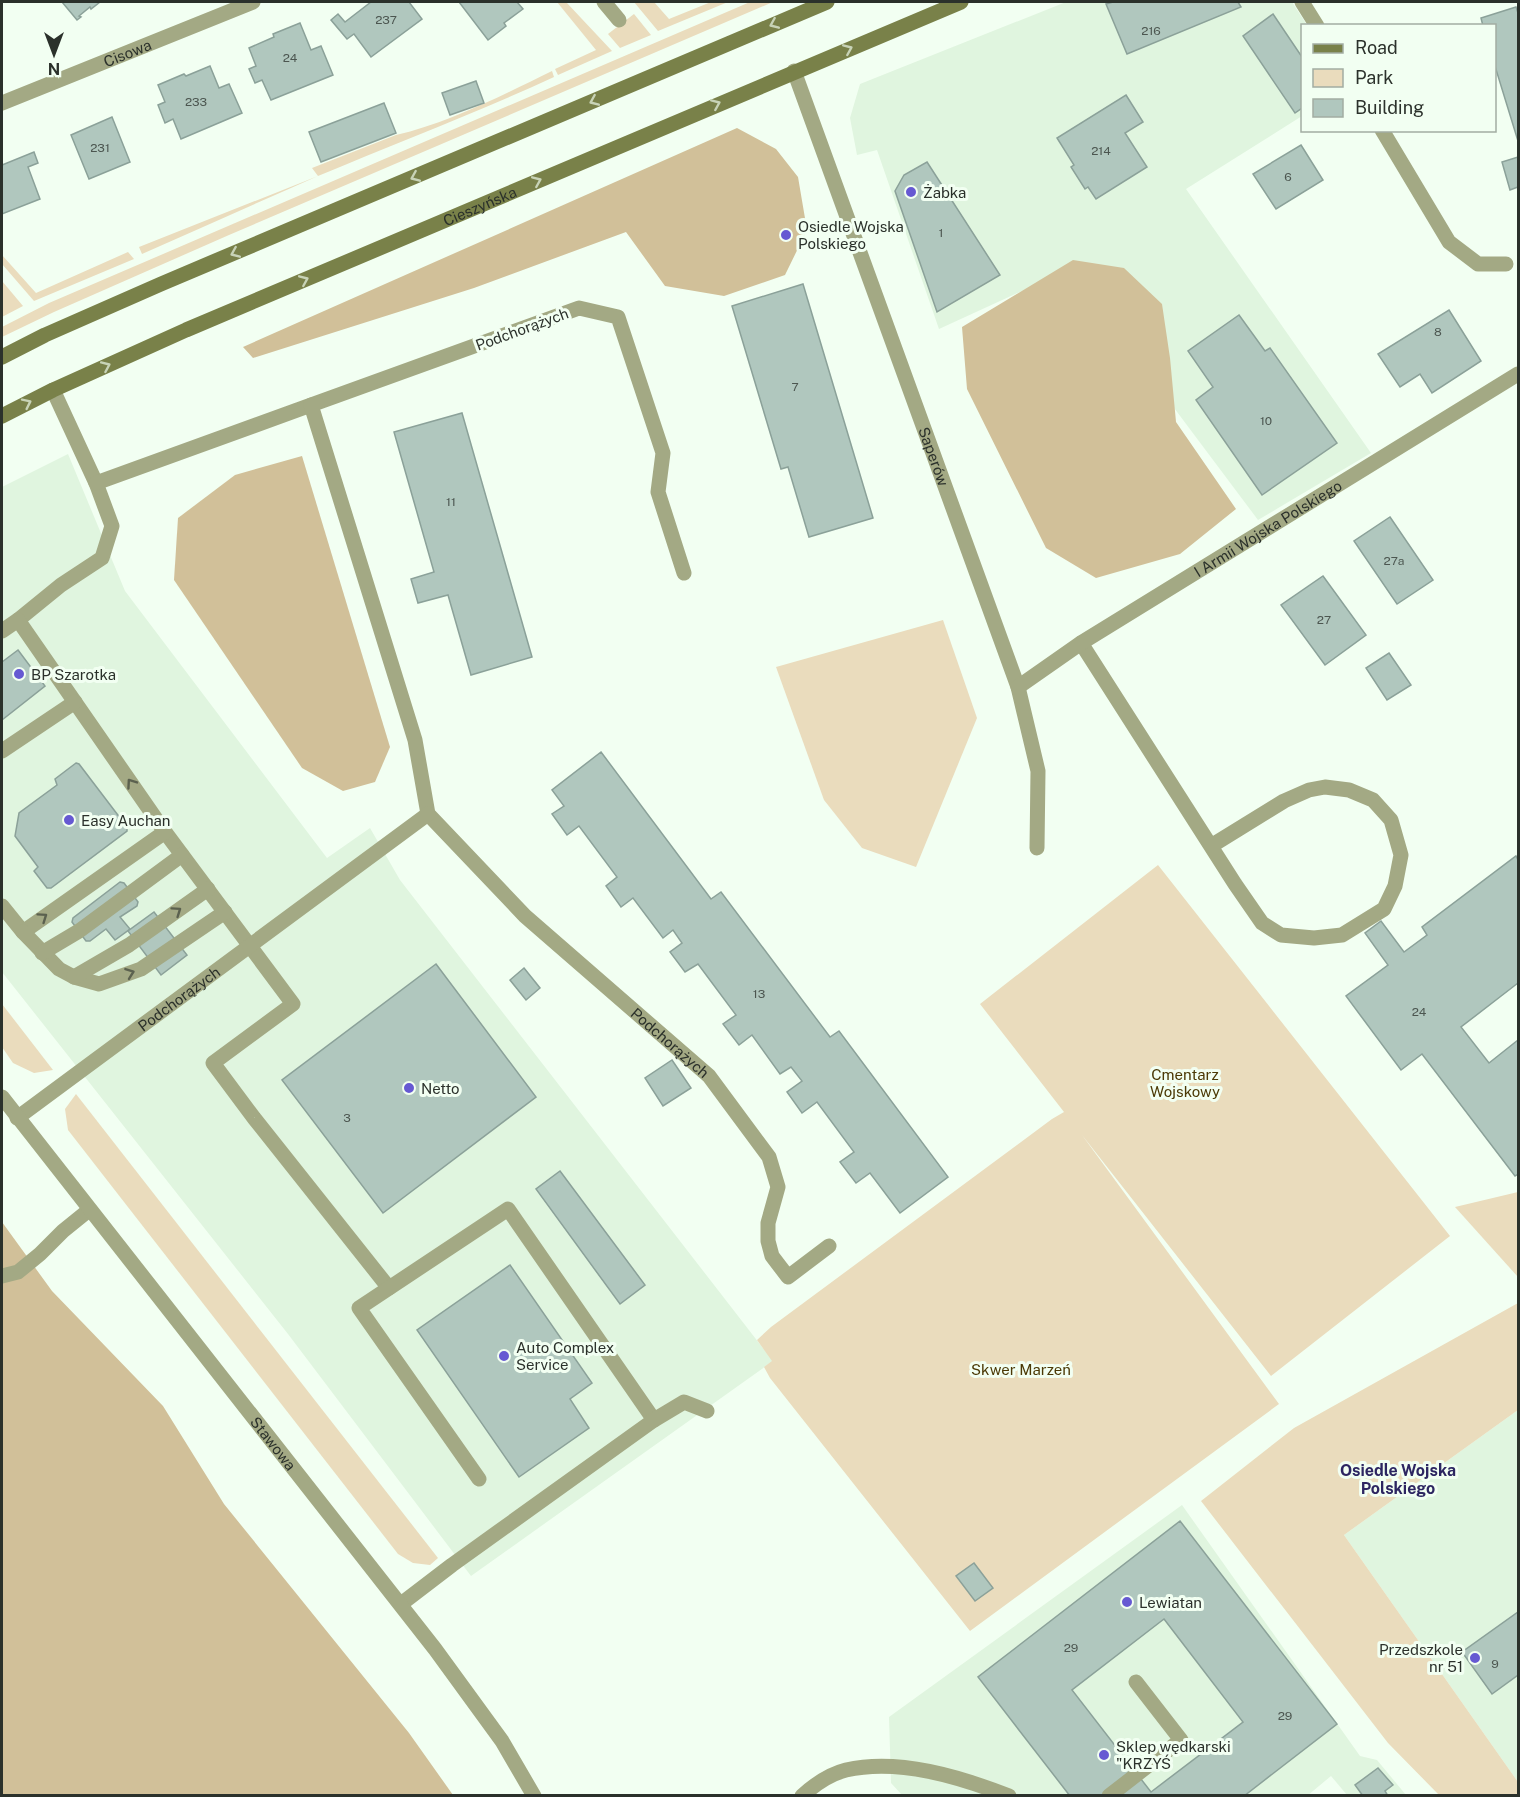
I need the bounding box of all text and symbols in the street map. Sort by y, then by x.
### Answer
house number: 237 [375,13,397,27]
one-way arrow [769,17,780,29]
north arrow [24,24,84,84]
house number: 216 [1141,24,1161,38]
legend [1301,24,1496,132]
street label: Cisowa [101,35,154,70]
text: Road [1355,37,1398,58]
one-way arrow [841,44,852,56]
house number: 24 [283,51,298,65]
text: N [48,59,60,78]
text: Park [1355,67,1393,88]
one-way arrow [589,94,600,106]
house number: 233 [185,95,207,109]
text: Building [1355,97,1424,118]
one-way arrow [710,99,721,111]
house number: 231 [90,141,110,155]
house number: 214 [1091,144,1111,158]
one-way arrow [410,170,421,182]
house number: 6 [1284,170,1292,184]
one-way arrow [530,176,541,188]
street label: Cieszyńska [440,183,519,229]
place label: Żabka [923,183,966,201]
marker: Żabka [904,185,918,199]
place label: Osiedle Wojska Polskiego [798,218,904,252]
house number: 1 [939,226,943,240]
marker: Osiedle Wojska Polskiego [779,228,793,242]
one-way arrow [230,246,241,258]
one-way arrow [298,275,309,287]
street label: Podchorążych [473,304,571,354]
house number: 8 [1434,325,1442,339]
one-way arrow [99,362,110,374]
house number: 7 [791,380,799,394]
one-way arrow [21,399,31,410]
house number: 10 [1260,414,1272,428]
street label: Saperów [916,424,953,488]
street label: I Armii Wojska Polskiego [1191,476,1345,580]
house number: 11 [446,495,456,509]
house number: 27a [1384,554,1405,568]
house number: 27 [1317,613,1331,627]
place label: BP Szarotka [31,666,116,683]
marker: BP Szarotka [12,667,26,681]
one-way arrow [127,779,138,790]
place label: Easy Auchan [81,812,170,829]
marker: Easy Auchan [62,813,76,827]
one-way arrow [170,907,181,918]
one-way arrow [36,913,47,924]
street label: Podchorążych [134,963,223,1034]
one-way arrow [124,968,135,980]
house number: 13 [753,987,765,1001]
street label: Podchorążych [628,1004,713,1081]
house number: 24 [1412,1005,1427,1019]
park label: Cmentarz Wojskowy [1150,1066,1220,1100]
place label: Netto [421,1080,460,1097]
marker: Netto [402,1081,416,1095]
house number: 3 [343,1111,351,1125]
place label: Auto Complex Service [516,1339,614,1373]
marker: Auto Complex Service [497,1349,511,1363]
park label: Skwer Marzeń [971,1361,1071,1378]
street label: Stawowa [247,1413,300,1473]
district label: Osiedle Wojska Polskiego [1340,1461,1456,1498]
place label: Lewiatan [1139,1594,1202,1611]
marker: Lewiatan [1120,1595,1134,1609]
house number: 29 [1064,1641,1078,1655]
place label: Przedszkole nr 51 [1379,1641,1463,1675]
marker: Przedszkole nr 51 [1468,1651,1482,1665]
house number: 9 [1491,1657,1499,1671]
house number: 29 [1278,1709,1292,1723]
place label: Sklep wędkarski "KRZYŚ [1116,1738,1231,1772]
marker: Sklep wędkarski "KRZYŚ [1097,1748,1111,1762]

